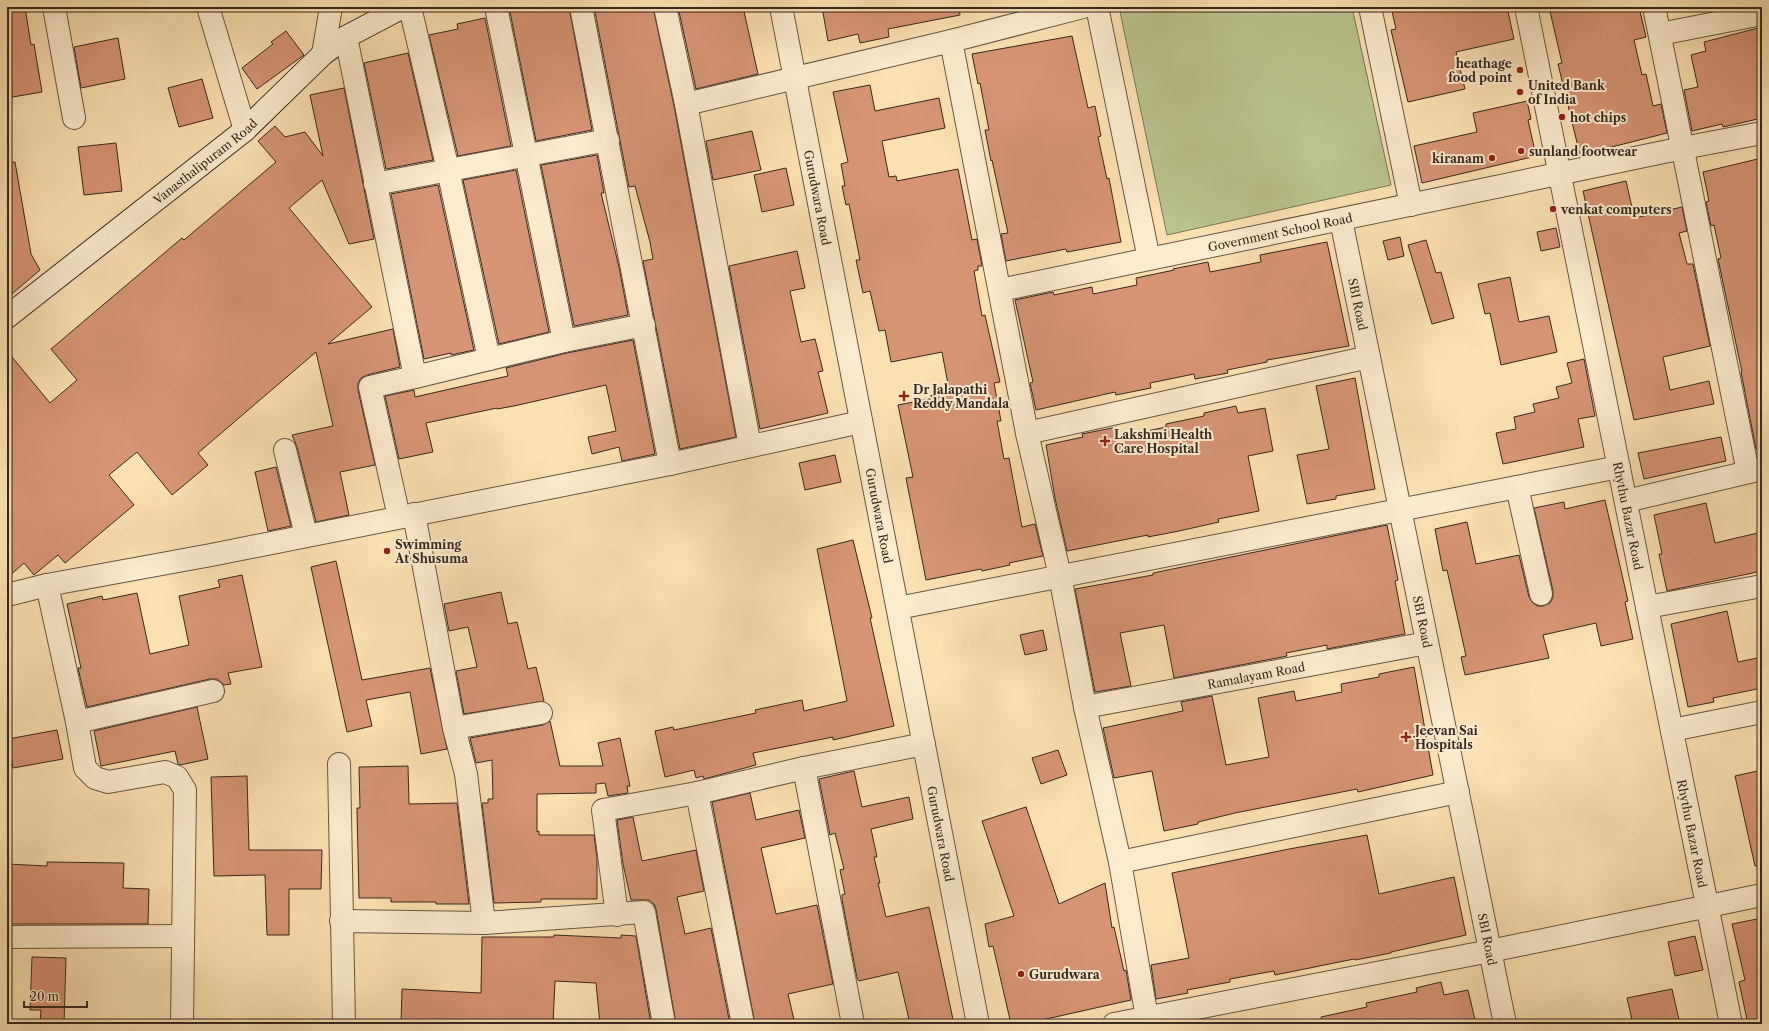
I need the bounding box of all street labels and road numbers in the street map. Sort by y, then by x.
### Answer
street label: Vanasthalipuram Road [149,115,260,208]
street label: Gurudwara Road [801,149,835,247]
street label: Government School Road [1206,209,1354,254]
street label: SBI Road [1346,277,1371,332]
street label: Rhythu Bazar Road [1610,460,1647,572]
street label: Gurudwara Road [863,467,896,565]
street label: SBI Road [1410,594,1436,650]
street label: Ramalayam Road [1206,658,1307,691]
street label: Rhythu Bazar Road [1674,778,1711,889]
street label: Gurudwara Road [925,785,958,883]
street label: SBI Road [1475,912,1500,967]

